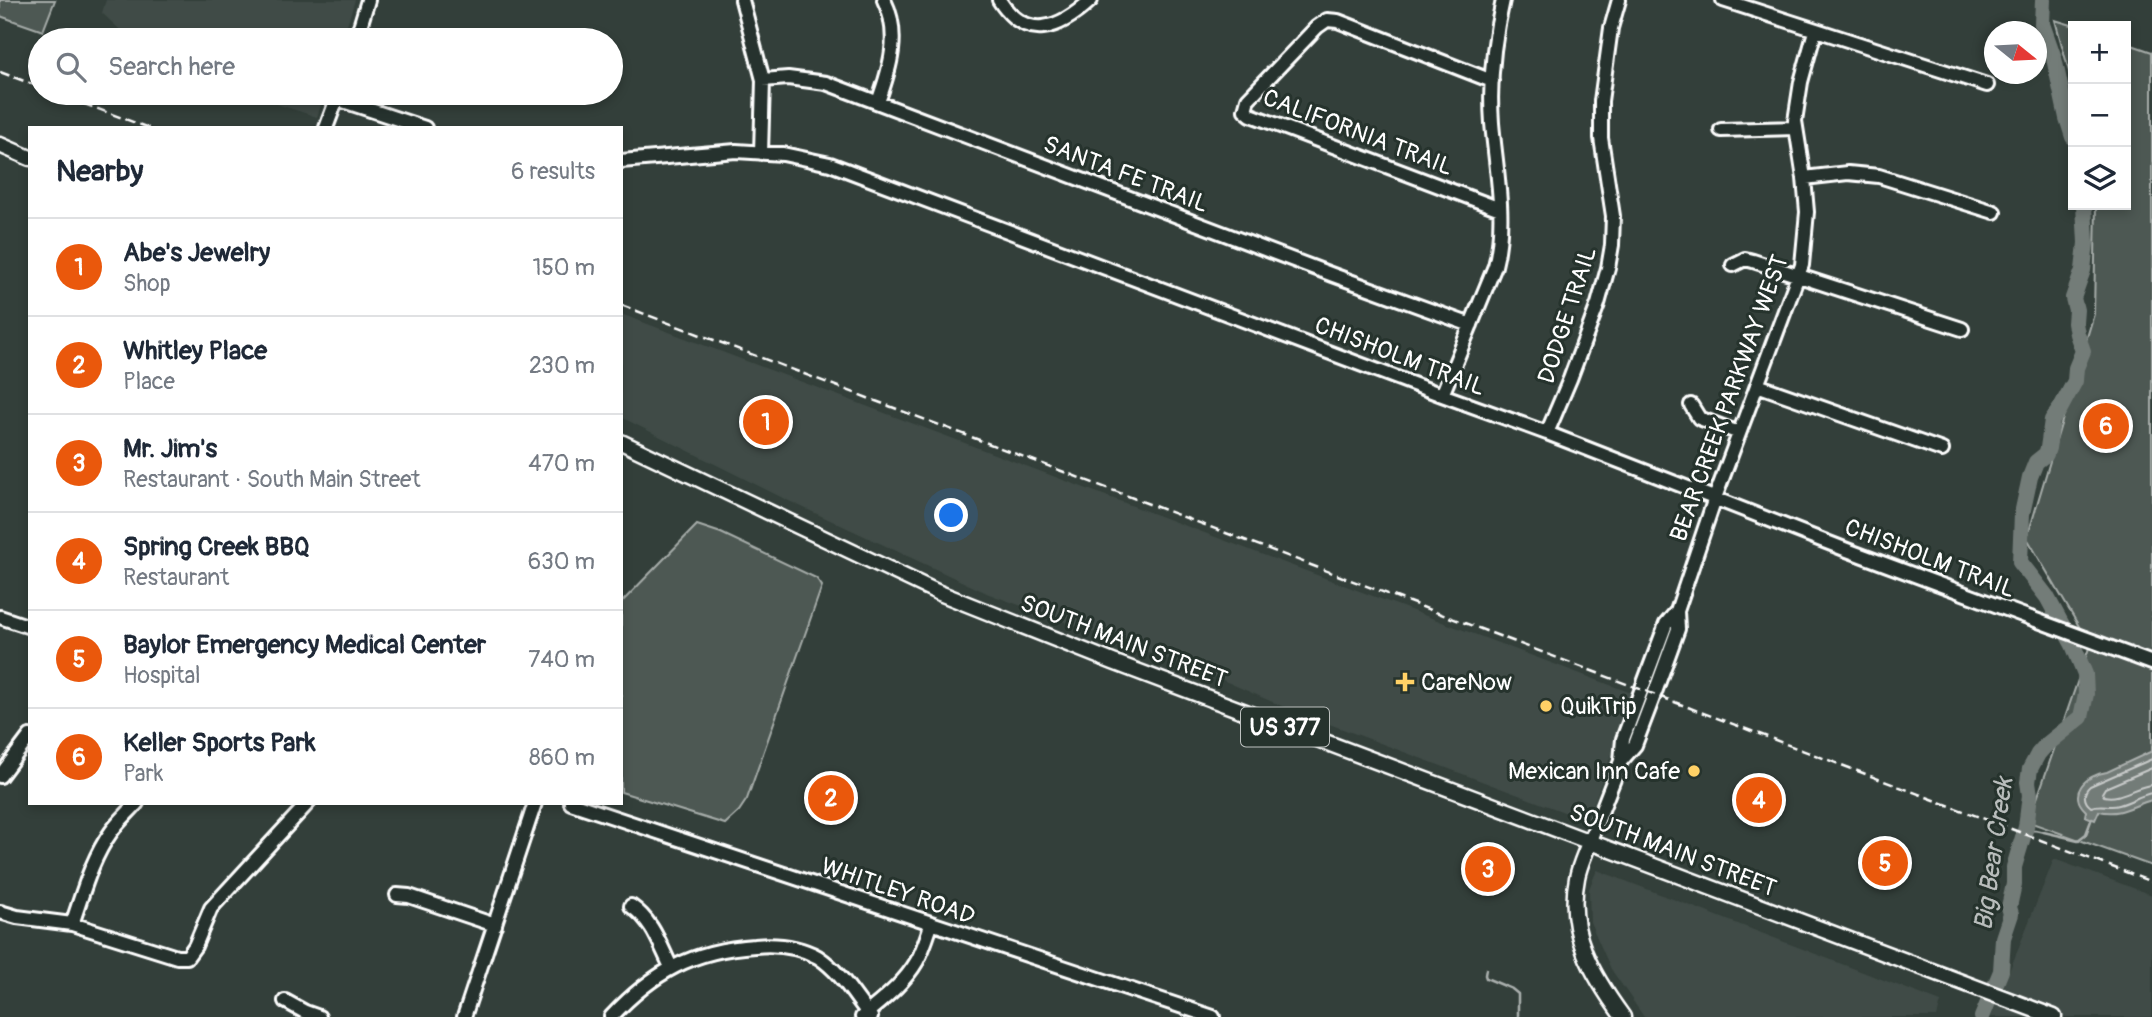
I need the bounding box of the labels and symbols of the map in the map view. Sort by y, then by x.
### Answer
north arrow [1984,21,2047,84]
street label: CALIFORNIA TRAIL [1259,83,1457,182]
street label: SANTA FE TRAIL [1039,130,1212,219]
street label: DODGE TRAIL [1532,243,1603,387]
street label: BEAR CREEK PARKWAY WEST [1664,251,1795,545]
street label: CHISHOLM TRAIL [1310,311,1489,402]
pin: 1 [743,396,789,448]
pin: 6 [2083,400,2129,452]
your location [934,498,968,532]
street label: CHISHOLM TRAIL [1840,513,2019,604]
street label: SOUTH MAIN STREET [1016,589,1231,694]
place label: CareNow [1421,668,1512,697]
marker: CareNow [1395,672,1415,692]
place label: QuikTrip [1560,692,1637,721]
marker: QuikTrip [1538,698,1554,714]
road number: US 377 [1241,708,1329,747]
place label: Mexican Inn Cafe [1508,757,1680,786]
marker: Mexican Inn Cafe [1686,763,1702,779]
pin: 2 [808,772,854,824]
pin: 4 [1736,774,1782,826]
water label: Big Bear Creek [1967,774,2021,933]
street label: SOUTH MAIN STREET [1565,798,1780,903]
pin: 5 [1862,837,1908,889]
pin: 3 [1465,843,1511,895]
street label: WHITLEY ROAD [817,852,979,931]

